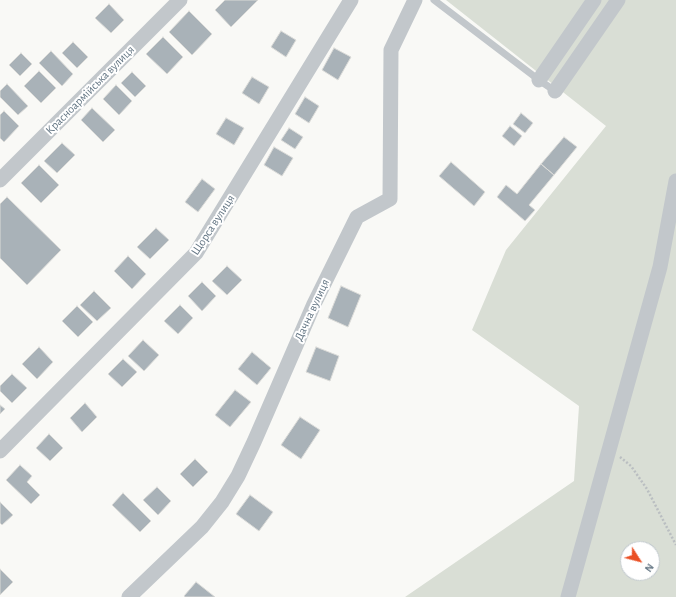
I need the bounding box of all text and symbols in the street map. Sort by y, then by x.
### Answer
street label: Красноармійська вулиця [43,43,137,137]
street label: Щорса вулиця [188,192,238,258]
street label: Дачна вулиця [291,277,333,343]
north arrow [620,541,660,581]
text: N [643,561,656,574]

